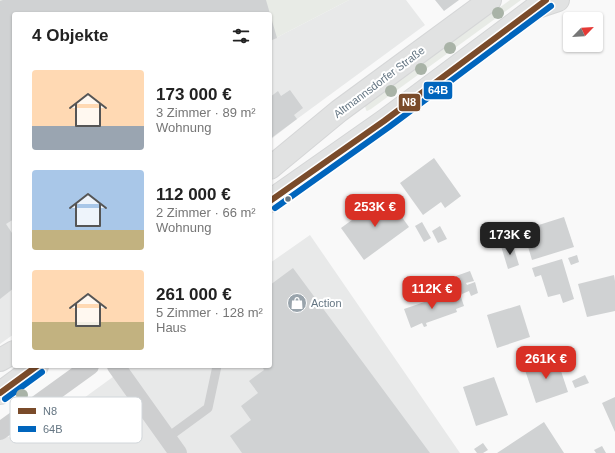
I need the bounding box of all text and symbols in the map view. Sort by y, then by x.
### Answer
north arrow [563,12,603,52]
map controls [563,12,603,52]
icon: filters [230,25,252,47]
text: 4 Objekte [32,26,109,45]
street label: Altmannsdorfer Straße [331,44,427,120]
line badge: 64B [423,81,453,100]
text: 64B [428,84,448,96]
text: 173 000 € [156,85,232,104]
icon: home [64,86,112,134]
line badge: N8 [398,93,421,112]
text: N8 [402,96,416,108]
text: 3 Zimmer · 89 m² [156,105,256,120]
text: Wohnung [156,120,211,135]
text: 112 000 € [156,185,231,204]
icon: home [64,186,112,234]
unlabelled marker [283,194,293,204]
pin: 253K € [342,194,408,228]
text: 253K € [354,199,396,214]
text: 2 Zimmer · 66 m² [156,205,256,220]
text: Wohnung [156,220,211,235]
pin: 173K € [477,222,543,256]
text: 173K € [489,227,531,242]
pin: 112K € [399,276,465,310]
text: 112K € [411,281,453,296]
text: 261 000 € [156,285,232,304]
icon: home [64,286,112,334]
shop icon: Action [286,292,308,314]
place label: Action [311,297,342,309]
text: 5 Zimmer · 128 m² [156,305,263,320]
text: Haus [156,320,186,335]
pin: 261K € [513,346,579,380]
text: 261K € [525,351,567,366]
legend [10,397,142,443]
text: N8 [43,405,57,417]
text: 64B [43,423,63,435]

